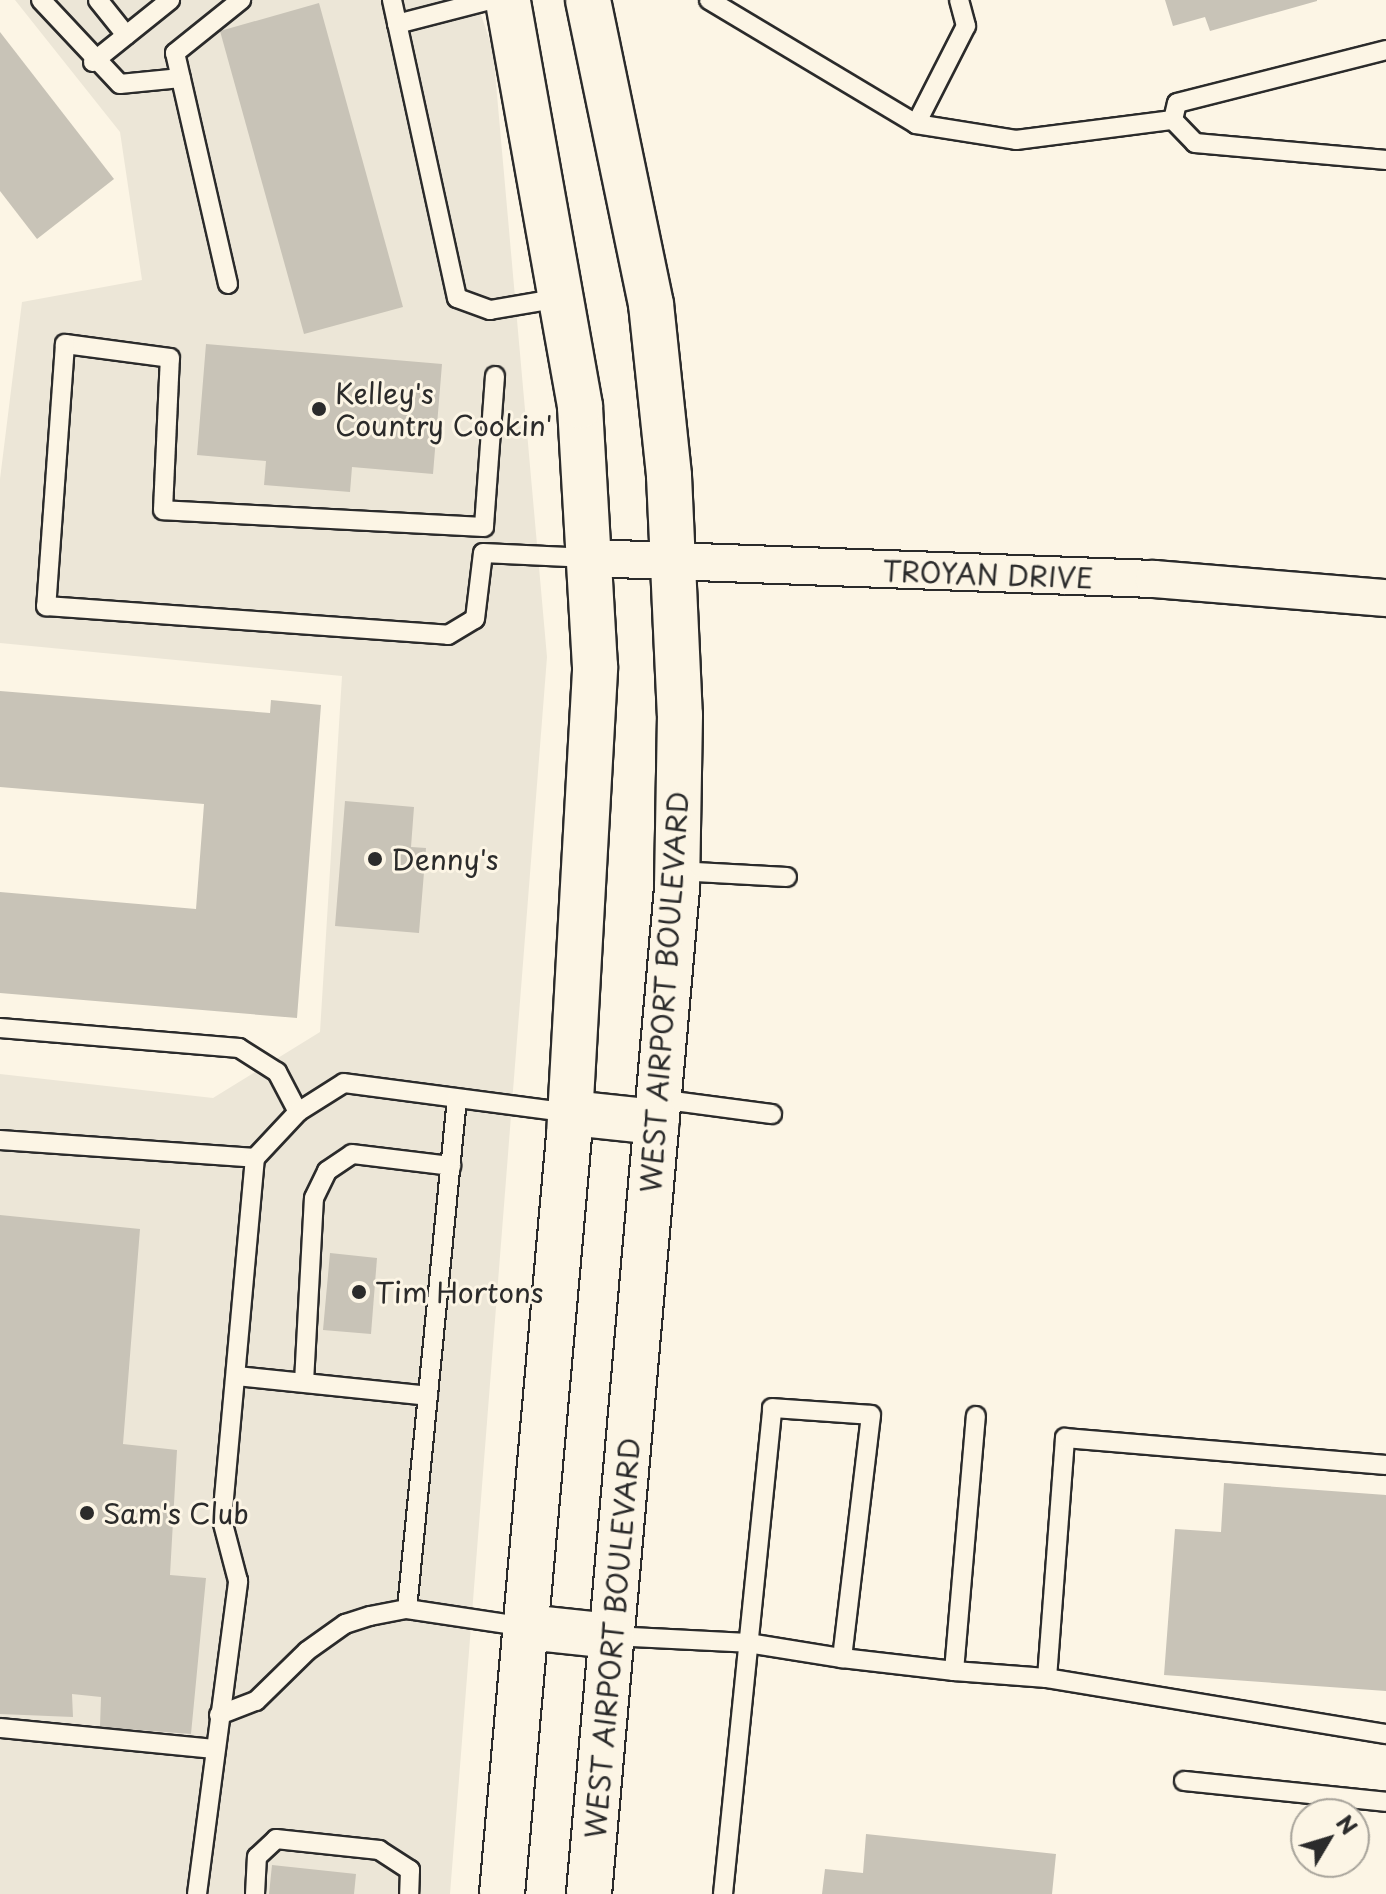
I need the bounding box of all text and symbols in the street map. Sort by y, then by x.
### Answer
place label: Kelley's Country Cookin' [335,376,554,442]
marker: Kelley's Country Cookin' [310,400,328,418]
street label: TROYAN DRIVE [881,553,1095,595]
street label: WEST AIRPORT BOULEVARD [633,791,695,1193]
place label: Denny's [391,842,499,876]
marker: Denny's [366,850,384,868]
place label: Tim Hortons [375,1275,543,1309]
marker: Tim Hortons [350,1283,368,1301]
street label: WEST AIRPORT BOULEVARD [578,1437,646,1839]
place label: Sam's Club [103,1496,249,1530]
marker: Sam's Club [78,1504,96,1522]
north arrow [1290,1798,1370,1878]
text: N [1329,1807,1366,1841]

